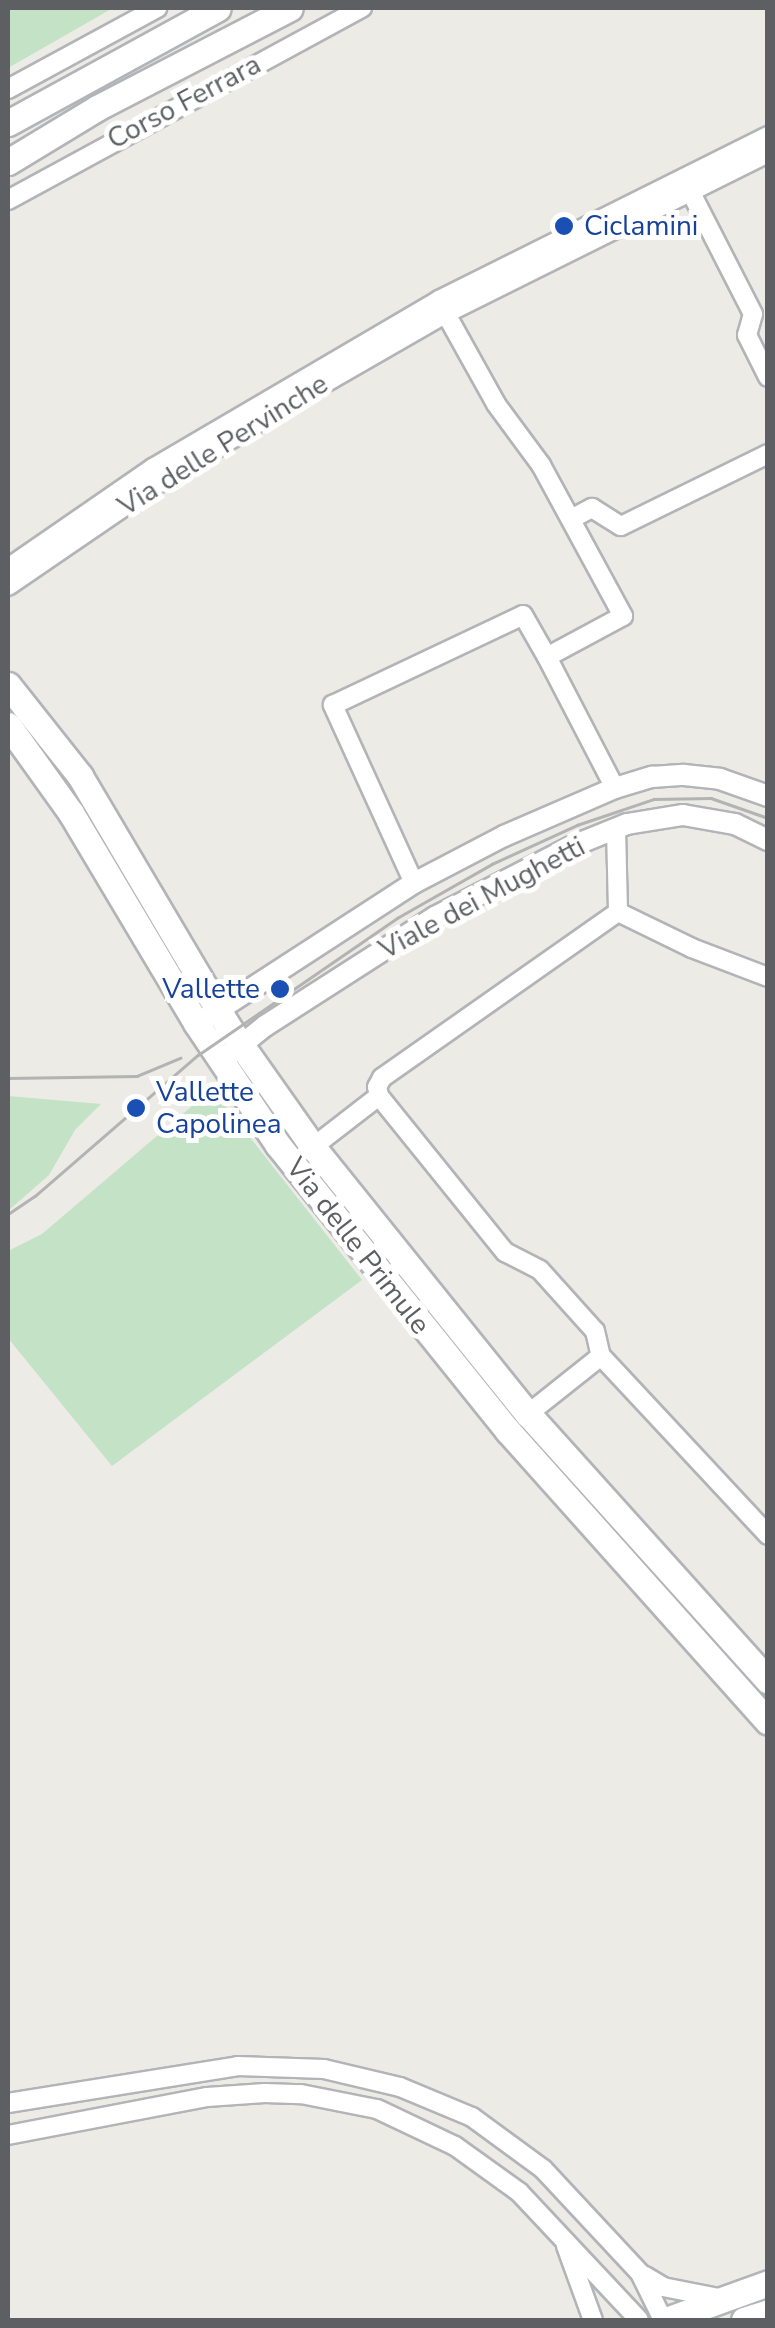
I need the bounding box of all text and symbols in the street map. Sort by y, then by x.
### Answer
street label: Corso Ferrara [102,48,266,156]
place label: Ciclamini [584,209,698,243]
marker: Ciclamini [553,215,575,237]
street label: Via delle Pervinche [112,367,334,523]
street label: Viale dei Mughetti [373,830,591,966]
place label: Vallette [162,972,260,1006]
marker: Vallette [269,978,291,1000]
place label: Vallette Capolinea [156,1075,282,1141]
marker: Vallette Capolinea [125,1097,147,1119]
street label: Via delle Primule [279,1151,437,1341]

